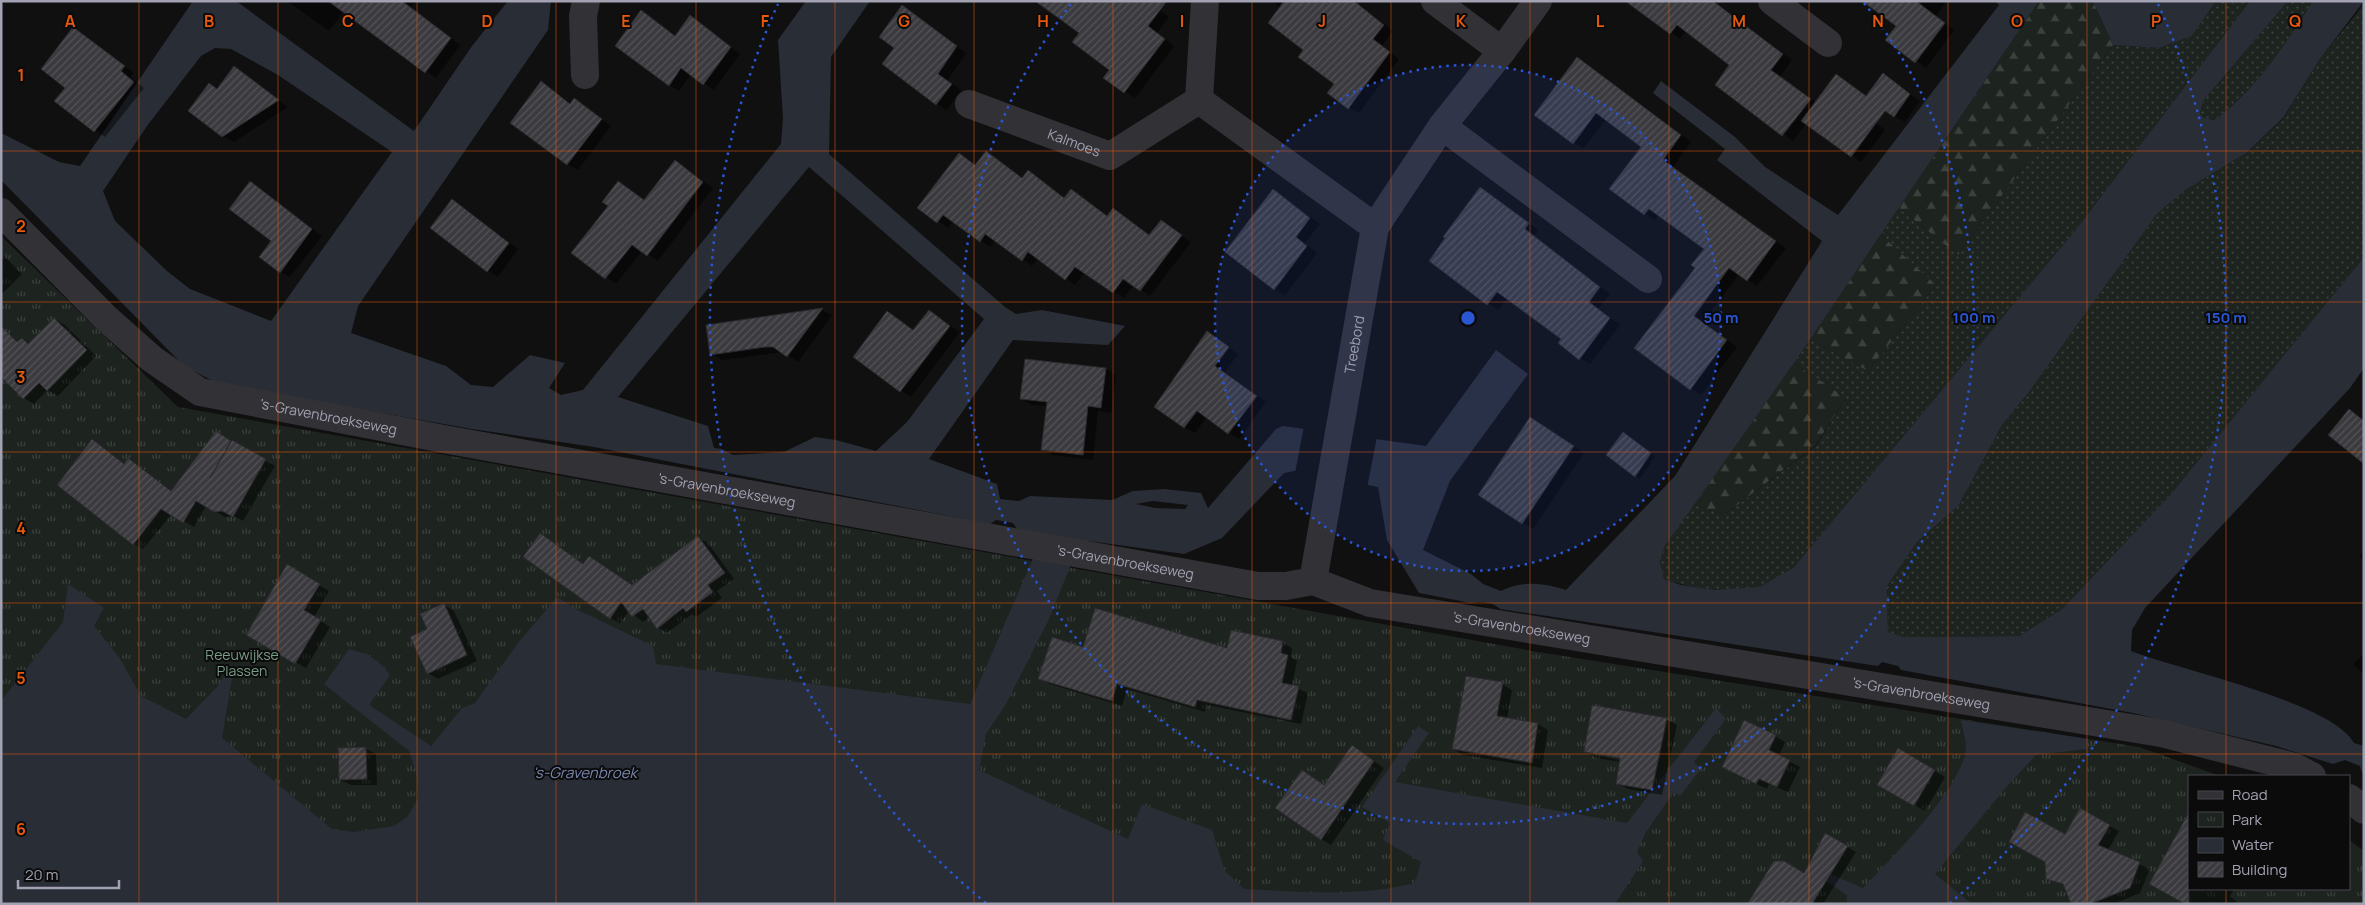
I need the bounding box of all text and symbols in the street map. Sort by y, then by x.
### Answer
text: A [65,10,76,32]
text: B [204,10,214,32]
text: C [342,10,354,32]
text: D [481,10,493,32]
text: E [621,10,631,32]
text: F [761,10,770,32]
text: G [898,10,910,32]
text: H [1037,10,1049,32]
text: I [1180,10,1184,32]
text: J [1318,10,1326,32]
text: K [1456,10,1467,32]
text: L [1596,10,1605,32]
text: M [1732,10,1746,32]
text: N [1872,10,1884,32]
text: O [2011,10,2023,32]
text: P [2151,10,2161,32]
text: Q [2289,10,2301,32]
text: 1 [17,64,25,86]
street label: Kalmoes [1045,124,1103,161]
text: 2 [16,215,26,237]
text: 50 m [1703,307,1739,328]
text: 100 m [1953,307,1995,328]
text: 150 m [2205,307,2247,328]
centre of rings [1459,309,1477,327]
street label: Treebord [1339,314,1368,375]
text: 3 [16,366,26,388]
street label: 's-Gravenbroekseweg [259,394,399,439]
street label: 's-Gravenbroekseweg [657,468,797,511]
text: 4 [16,517,26,539]
street label: 's-Gravenbroekseweg [1055,540,1196,583]
street label: 's-Gravenbroekseweg [1452,607,1592,648]
park label: Reeuwijkse Plassen [205,645,279,680]
text: 5 [16,667,26,689]
street label: 's-Gravenbroekseweg [1851,672,1992,714]
water label: 's-Gravenbroek [533,762,639,783]
legend [2188,775,2350,890]
text: Road [2232,784,2268,805]
text: Park [2232,809,2262,830]
text: 6 [16,818,26,840]
text: Water [2232,834,2274,855]
scale bar [18,858,119,890]
text: Building [2232,859,2287,880]
text: 20 m [25,864,58,885]

